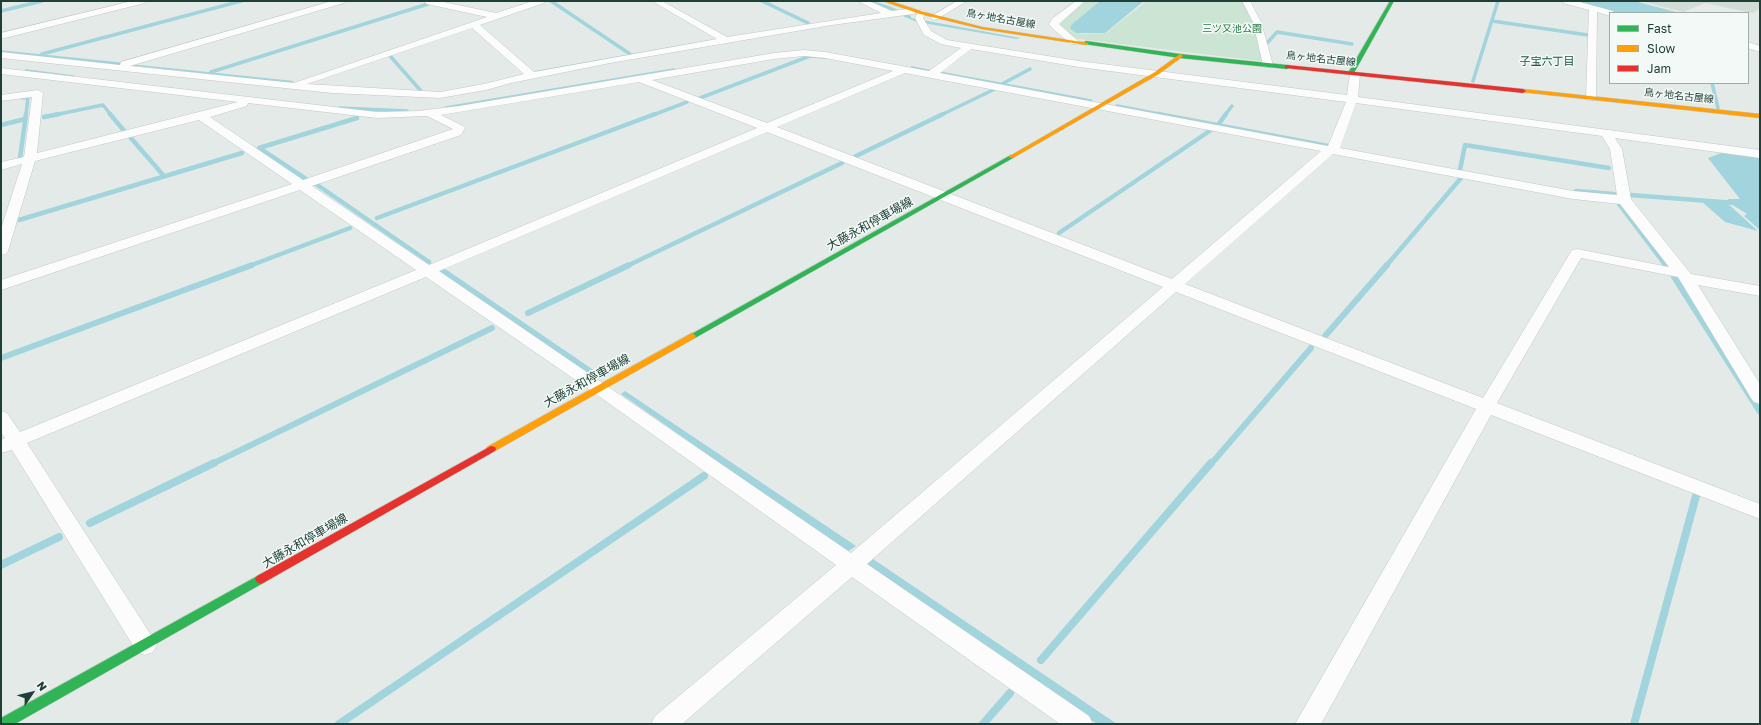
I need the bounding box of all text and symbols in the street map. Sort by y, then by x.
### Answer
street label: 鳥ヶ地名古屋線 [965,7,1037,31]
legend [1609,12,1749,84]
text: Fast [1647,21,1672,36]
park label: 三ツ又池公園 [1202,23,1262,35]
text: Slow [1647,41,1675,56]
street label: 鳥ヶ地名古屋線 [1286,49,1356,69]
district label: 子宝六丁目 [1520,55,1574,69]
text: Jam [1647,61,1671,76]
street label: 鳥ヶ地名古屋線 [1644,86,1714,106]
street label: 大藤永和停車場線 [825,194,915,254]
street label: 大藤永和停車場線 [542,351,632,411]
street label: 大藤永和停車場線 [260,511,350,571]
north arrow [12,673,52,713]
text: N [35,679,50,693]

